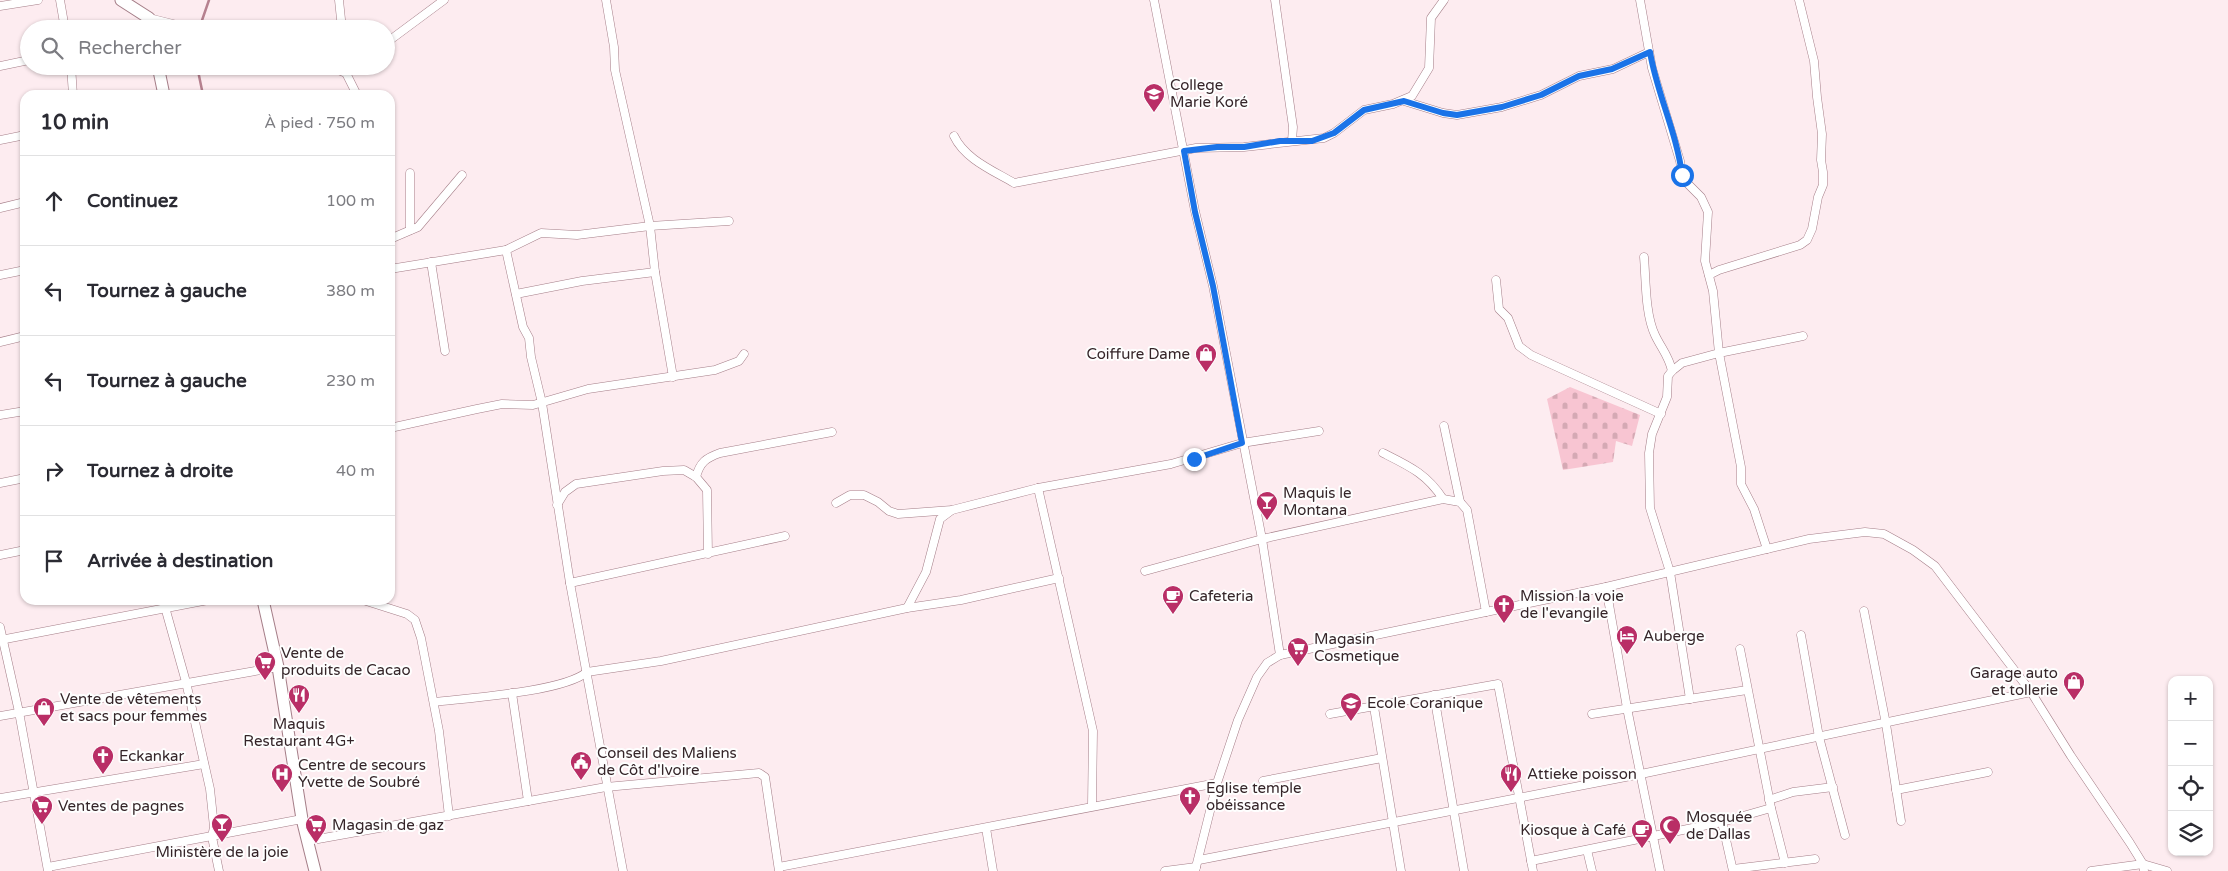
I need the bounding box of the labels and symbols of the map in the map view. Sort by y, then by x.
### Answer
place label: College Marie Koré [1170,76,1248,111]
school or university icon: College Marie Koré [1142,82,1166,113]
route start [1671,164,1694,187]
shop icon: Coiffure Dame [1194,342,1218,373]
place label: Coiffure Dame [1086,345,1190,363]
route end [1183,448,1206,471]
place label: Maquis le Montana [1283,484,1352,519]
bar icon: Maquis le Montana [1255,490,1279,521]
cafe icon: Cafeteria [1161,584,1185,615]
place label: Cafeteria [1189,587,1253,605]
place label: Mission la voie de l'evangile [1520,587,1624,622]
church icon: Mission la voie de l'evangile [1492,593,1516,624]
hotel icon: Auberge [1615,624,1639,655]
place label: Auberge [1643,627,1705,645]
place label: Magasin Cosmetique [1314,630,1399,665]
supermarket icon: Magasin Cosmetique [1286,636,1310,667]
place label: Vente de produits de Cacao [281,644,411,679]
supermarket icon: Vente de produits de Cacao [253,650,277,681]
place label: Garage auto et tollerie [1970,664,2058,699]
shop icon: Garage auto et tollerie [2062,670,2086,701]
restaurant icon: Maquis Restaurant 4G+ [287,683,311,714]
place label: Vente de vêtements et sacs pour femmes [60,690,207,725]
school or university icon: Ecole Coranique [1339,691,1363,722]
place label: Ecole Coranique [1367,694,1483,712]
shop icon: Vente de vêtements et sacs pour femmes [32,696,56,727]
place label: Maquis Restaurant 4G+ [243,715,355,750]
church icon: Eckankar [91,744,115,775]
place label: Conseil des Maliens de Côt d'Ivoire [597,744,737,779]
place label: Eckankar [119,747,184,765]
public building icon: Conseil des Maliens de Côt d'Ivoire [569,750,593,781]
place label: Centre de secours Yvette de Soubré [298,756,426,791]
hospital icon: Centre de secours Yvette de Soubré [270,762,294,793]
restaurant icon: Attieke poisson [1499,762,1523,793]
place label: Attieke poisson [1527,765,1637,783]
place label: Eglise temple obéissance [1206,779,1301,814]
church icon: Eglise temple obéissance [1178,785,1202,816]
supermarket icon: Ventes de pagnes [30,794,54,825]
place label: Ventes de pagnes [58,797,184,815]
place label: Mosquée de Dallas [1686,808,1752,843]
bar icon: Ministère de la joie [210,812,234,843]
supermarket icon: Magasin de gaz [304,813,328,844]
mosque icon: Mosquée de Dallas [1658,814,1682,845]
place label: Magasin de gaz [332,816,444,834]
cafe icon: Kiosque à Café [1630,818,1654,849]
place label: Kiosque à Café [1520,821,1626,839]
place label: Ministère de la joie [155,843,289,861]

